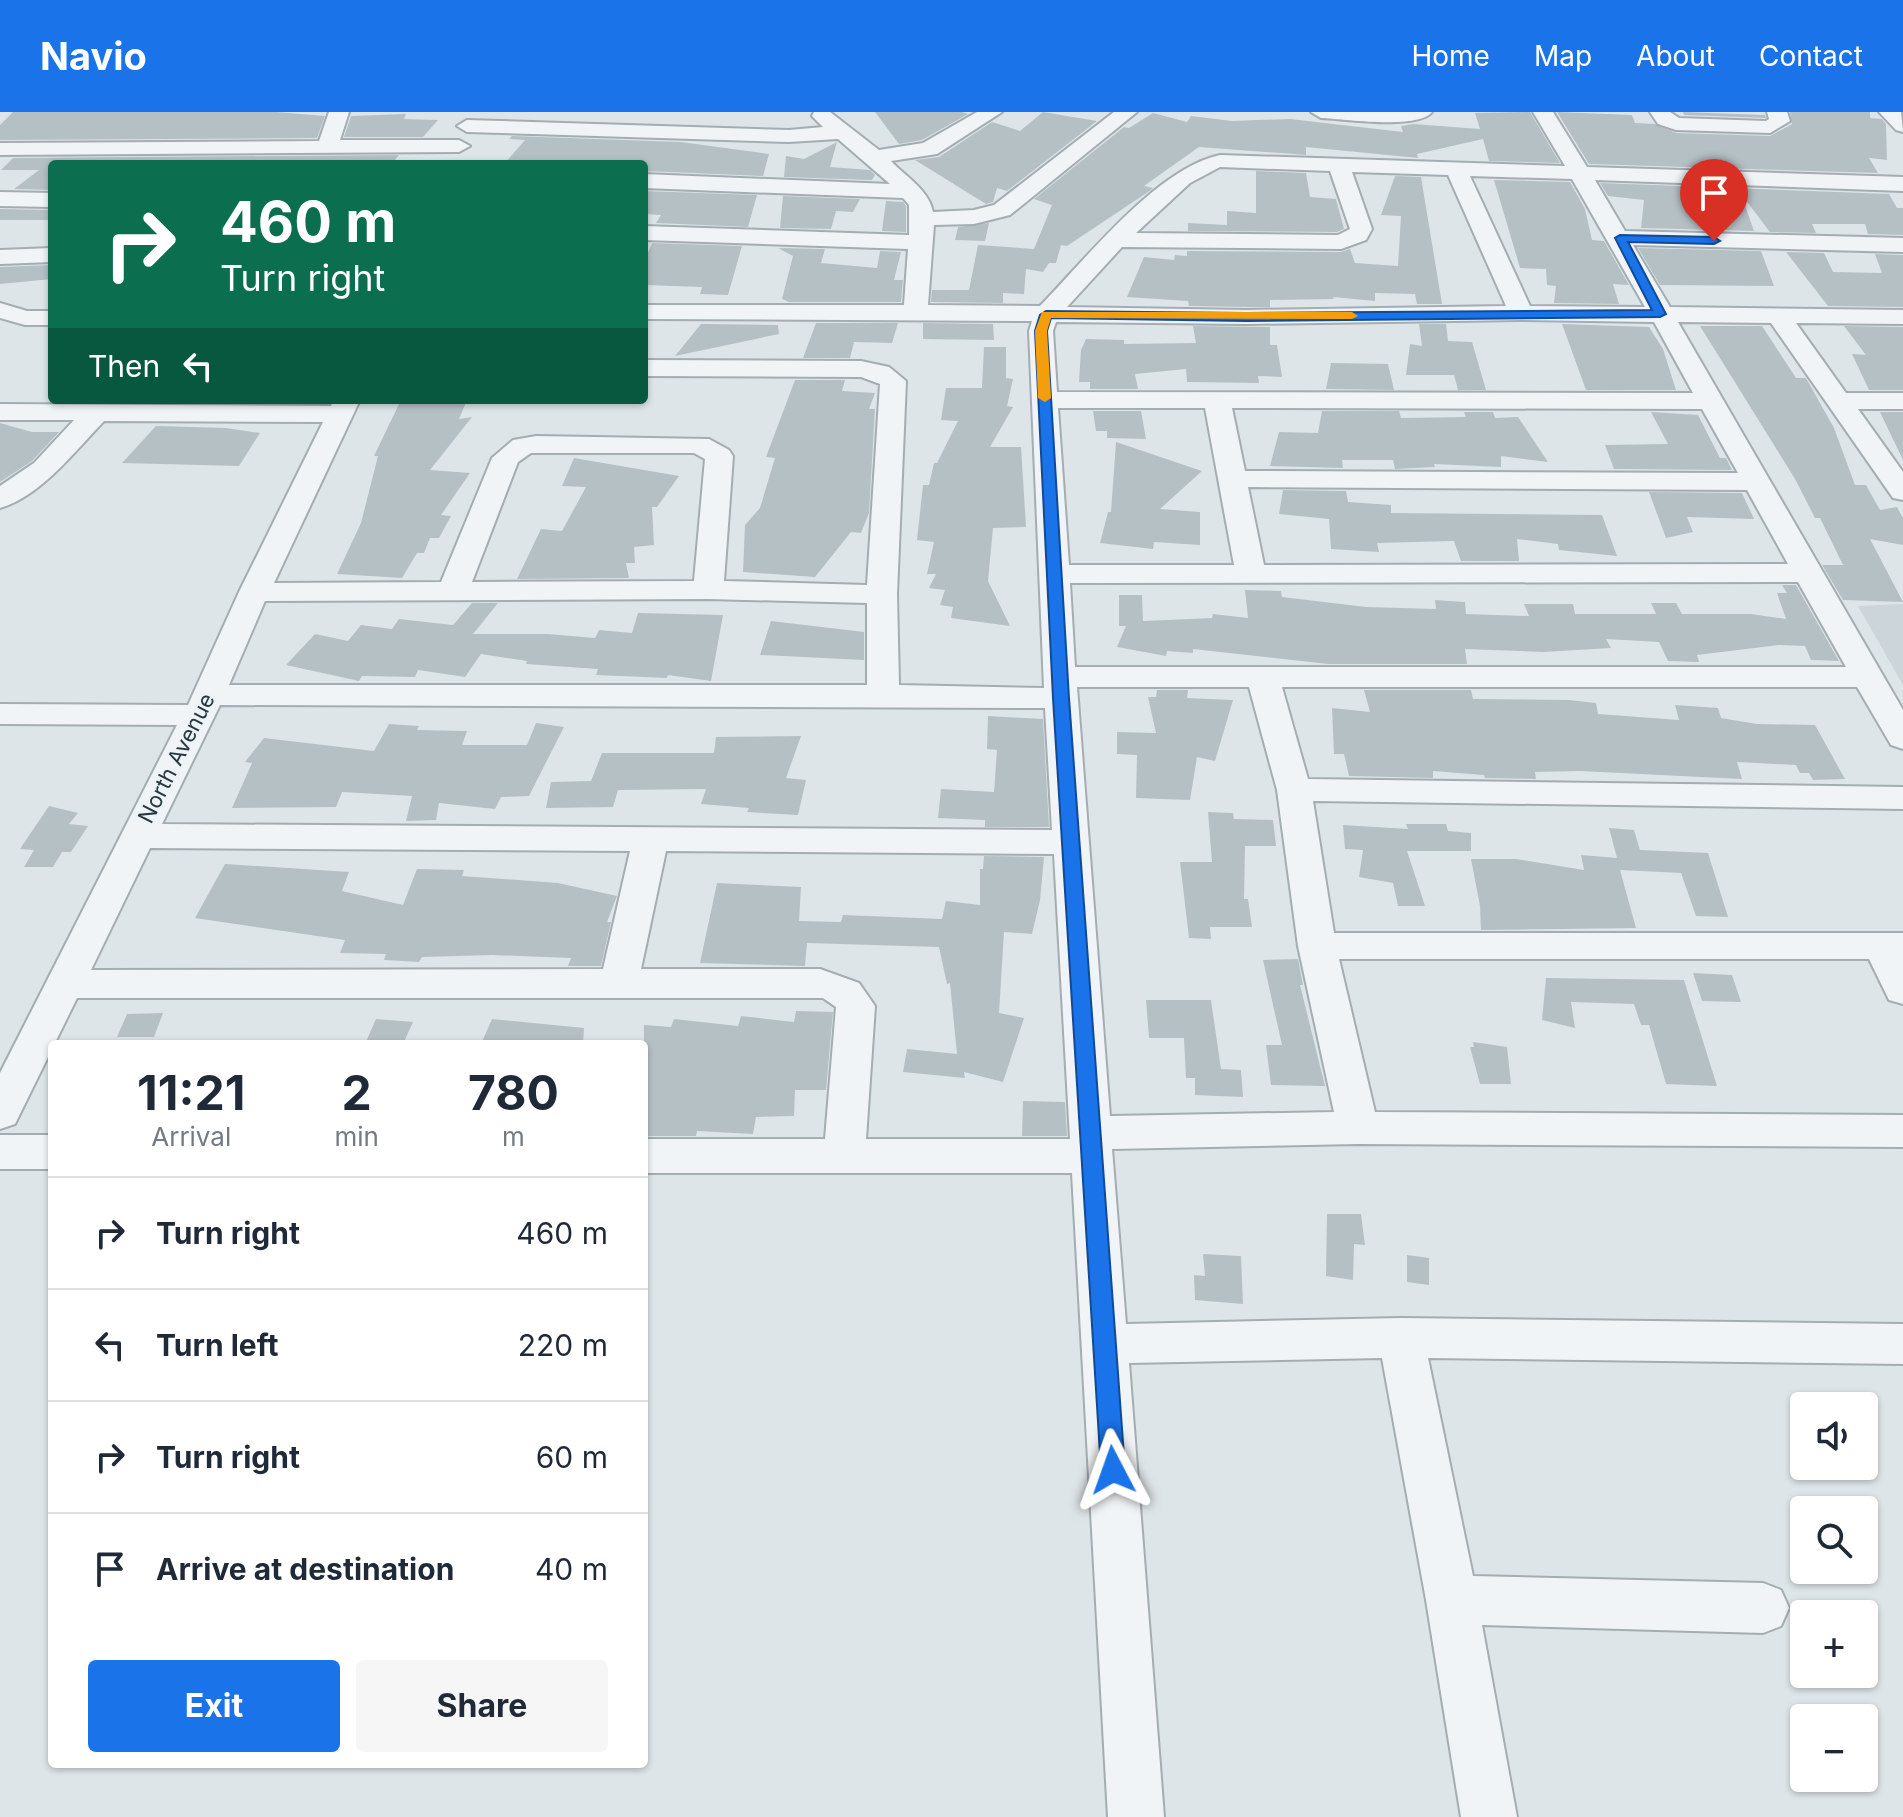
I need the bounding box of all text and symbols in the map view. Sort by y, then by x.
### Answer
text: Navio [40,33,147,79]
text: Home [1411,39,1490,73]
text: Map [1534,39,1592,73]
text: About [1636,39,1715,73]
text: Contact [1759,39,1863,73]
pin [1680,159,1748,241]
icon: arrive [1692,171,1736,215]
text: 460 m [220,188,396,256]
icon: right [88,192,192,296]
text: Turn right [220,256,385,300]
icon: left [176,344,220,388]
text: Then [88,348,160,384]
street label: North Avenue [132,689,220,827]
text: 11:21 [137,1063,245,1122]
text: 2 [342,1063,372,1122]
text: 780 [468,1063,559,1122]
text: Arrival [151,1121,231,1152]
text: min [335,1121,379,1152]
text: m [502,1121,525,1152]
icon: right [88,1211,132,1255]
text: Turn right [156,1215,300,1251]
text: 460 m [516,1215,608,1251]
icon: left [88,1323,132,1367]
text: Turn left [156,1327,278,1363]
text: 220 m [518,1327,608,1363]
map controls [1790,1392,1878,1792]
button: sound [1790,1392,1878,1480]
position arrow [1071,1428,1155,1512]
icon: right [88,1435,132,1479]
text: Turn right [156,1439,300,1475]
text: 60 m [536,1439,608,1475]
button: search [1790,1496,1878,1584]
icon: arrive [88,1547,132,1591]
text: Arrive at destination [156,1551,454,1587]
text: 40 m [535,1551,608,1587]
button: + [1790,1600,1878,1688]
button: Exit [88,1660,340,1752]
button: Share [356,1660,608,1752]
button: − [1790,1704,1878,1792]

